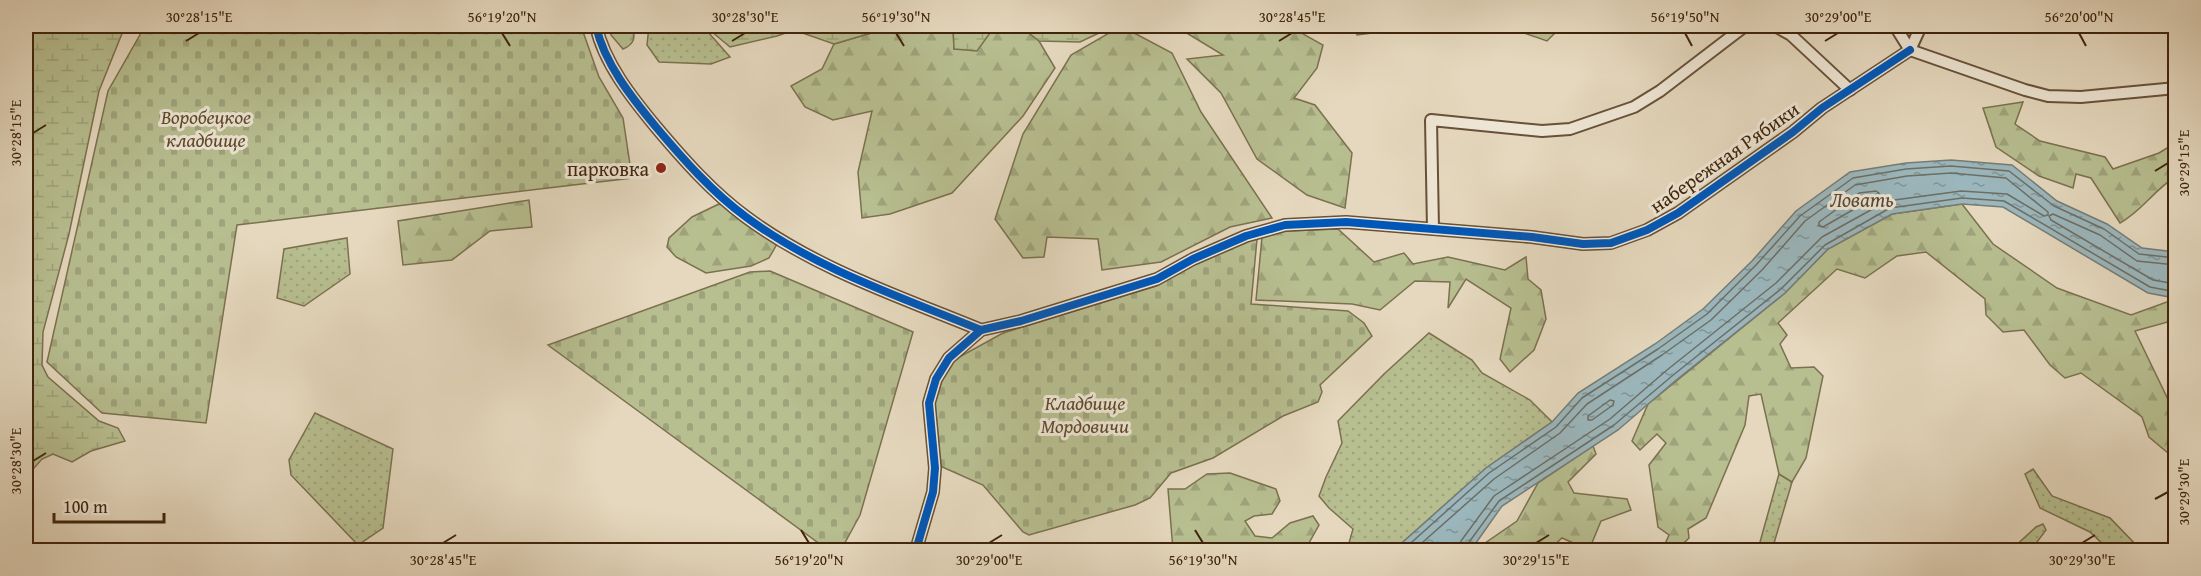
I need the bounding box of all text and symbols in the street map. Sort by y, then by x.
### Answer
text: 30°28'15"E [166,6,233,27]
text: 56°19'20"N [468,6,537,27]
text: 30°28'30"E [712,6,779,27]
text: 56°19'30"N [862,6,931,27]
text: 30°28'45"E [1259,6,1326,27]
text: 56°19'50"N [1651,6,1720,27]
text: 30°29'00"E [1805,6,1872,27]
text: 56°20'00"N [2045,6,2114,27]
street label: набережная Рябики [1643,94,1805,220]
text: 30°28'15"E [5,99,26,166]
park label: Воробецкое кладбище [160,102,251,154]
text: 30°29'15"E [2173,129,2194,196]
place label: парковка [567,154,649,183]
marker: парковка [654,161,668,175]
water label: Ловать [1830,184,1894,215]
park label: Кладбище Мордовичи [1041,388,1129,440]
text: 30°28'30"E [5,427,26,494]
text: 30°29'30"E [2173,458,2194,525]
scale bar [54,486,164,524]
text: 100 m [63,493,108,520]
text: 30°28'45"E [410,549,477,570]
text: 56°19'20"N [775,549,844,570]
text: 30°29'00"E [956,549,1023,570]
text: 56°19'30"N [1169,549,1238,570]
text: 30°29'15"E [1503,549,1570,570]
text: 30°29'30"E [2049,549,2116,570]

